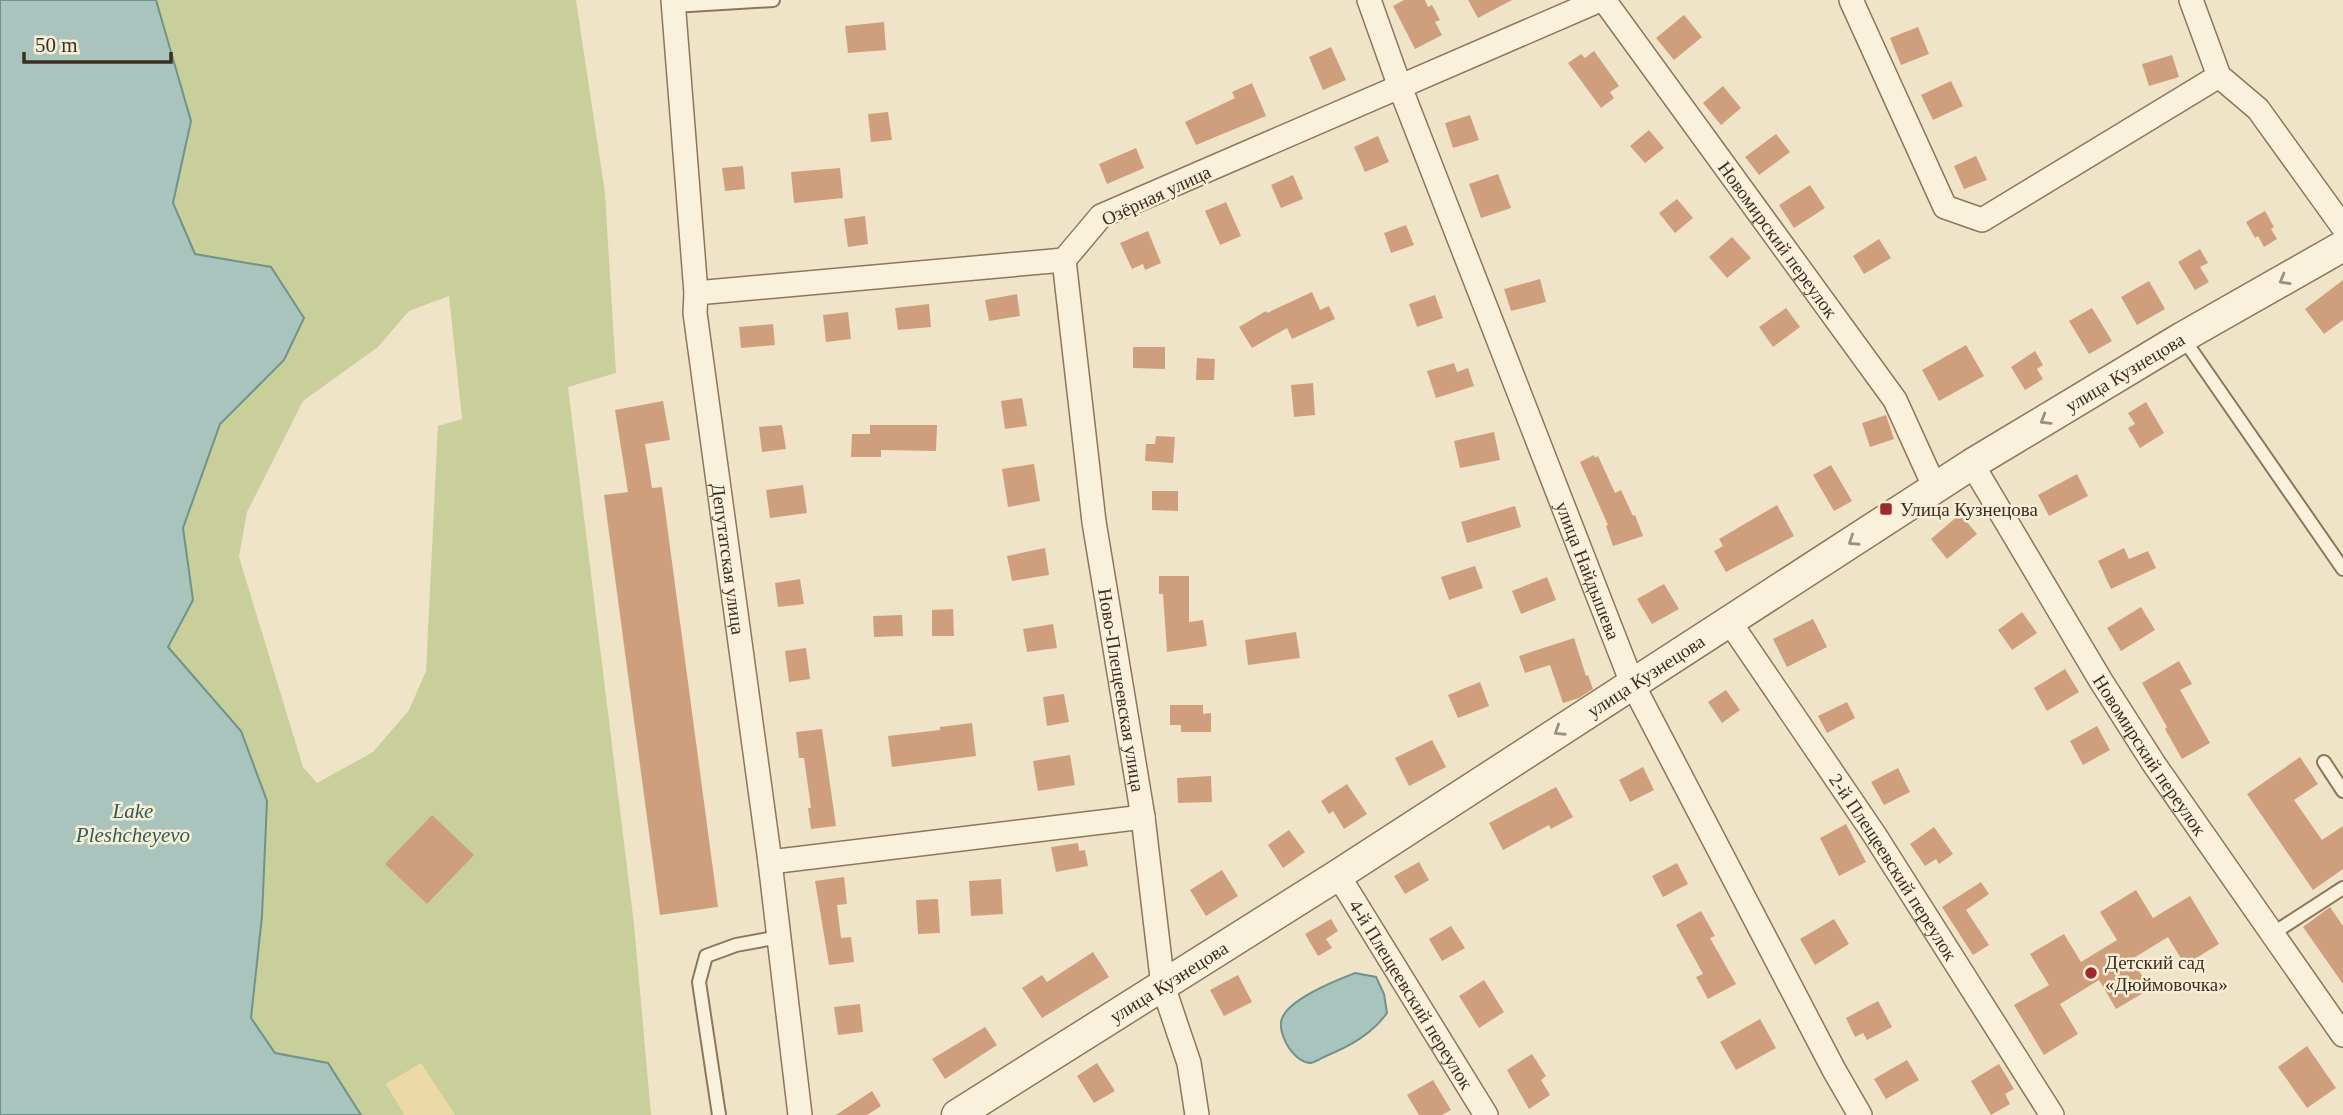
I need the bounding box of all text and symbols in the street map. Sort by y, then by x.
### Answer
scale bar [24,21,172,65]
text: 50 m [35,33,78,57]
street label: Новомирский переулок [1714,157,1842,323]
street label: Озёрная улица [1098,161,1215,230]
one-way arrow [2278,271,2291,284]
street label: улица Кузнецова [2061,328,2189,416]
one-way arrow [2040,411,2053,424]
street label: Депутатская улица [707,482,749,636]
street label: улица Найдышева [1551,498,1624,643]
place label: Улица Кузнецова [1900,499,2039,520]
marker: Улица Кузнецова [1878,501,1894,517]
one-way arrow [1848,532,1861,545]
street label: Ново-Плещеевская улица [1094,587,1149,794]
street label: улица Кузнецова [1583,630,1709,722]
street label: Новомирский переулок [2089,671,2211,840]
one-way arrow [1554,722,1567,735]
street label: 2-й Плещеевский переулок [1825,770,1962,965]
water label: Lake Pleshcheyevo [75,799,190,847]
street label: 4-й Плещеевский переулок [1345,896,1478,1094]
street label: улица Кузнецова [1106,937,1232,1027]
place label: Детский сад «Дюймовочка» [2105,952,2228,995]
marker: Детский сад «Дюймовочка» [2083,965,2099,981]

